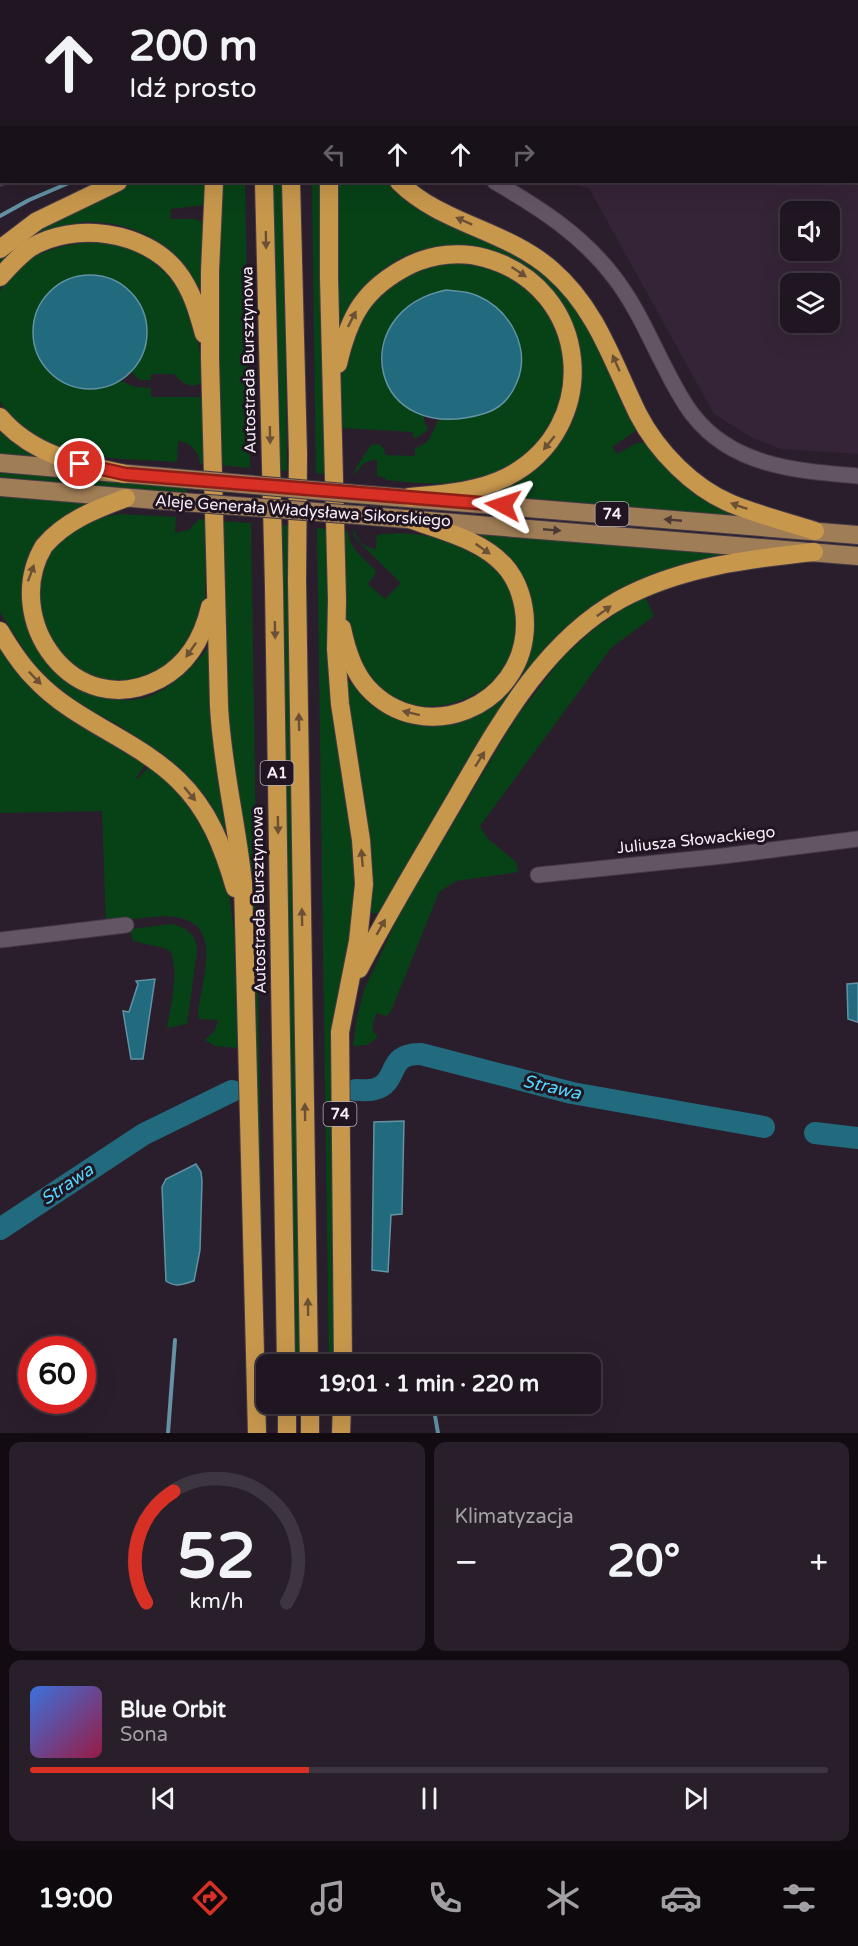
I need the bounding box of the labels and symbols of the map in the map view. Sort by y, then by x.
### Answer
one-way arrow [454,216,472,226]
one-way arrow [261,230,270,249]
street label: Autostrada Bursztynowa [237,266,261,454]
one-way arrow [511,266,527,278]
one-way arrow [348,310,357,327]
one-way arrow [611,354,621,372]
one-way arrow [266,425,275,444]
one-way arrow [543,435,556,450]
pin [54,438,105,489]
position arrow [471,473,535,537]
street label: Aleje Generała Władysława Sikorskiego [154,491,452,531]
one-way arrow [730,501,748,511]
road number: 74 [596,502,628,526]
one-way arrow [663,515,682,524]
one-way arrow [542,525,561,535]
one-way arrow [474,543,490,555]
one-way arrow [26,564,36,582]
one-way arrow [595,605,611,617]
one-way arrow [270,620,279,639]
one-way arrow [186,642,197,658]
one-way arrow [27,670,41,684]
one-way arrow [402,707,421,717]
one-way arrow [294,712,304,731]
one-way arrow [474,751,485,767]
road number: A1 [260,761,294,785]
one-way arrow [183,786,196,801]
street label: Autostrada Bursztynowa [247,806,271,994]
one-way arrow [273,815,282,834]
street label: Juliusza Słowackiego [616,822,776,858]
one-way arrow [357,848,367,867]
one-way arrow [297,907,307,926]
one-way arrow [376,919,386,936]
water label: Strawa [521,1070,584,1105]
one-way arrow [300,1102,310,1121]
road number: 74 [324,1102,356,1126]
water label: Strawa [37,1158,98,1210]
one-way arrow [303,1297,313,1316]
speed limit sign: 60 [18,1336,96,1414]

